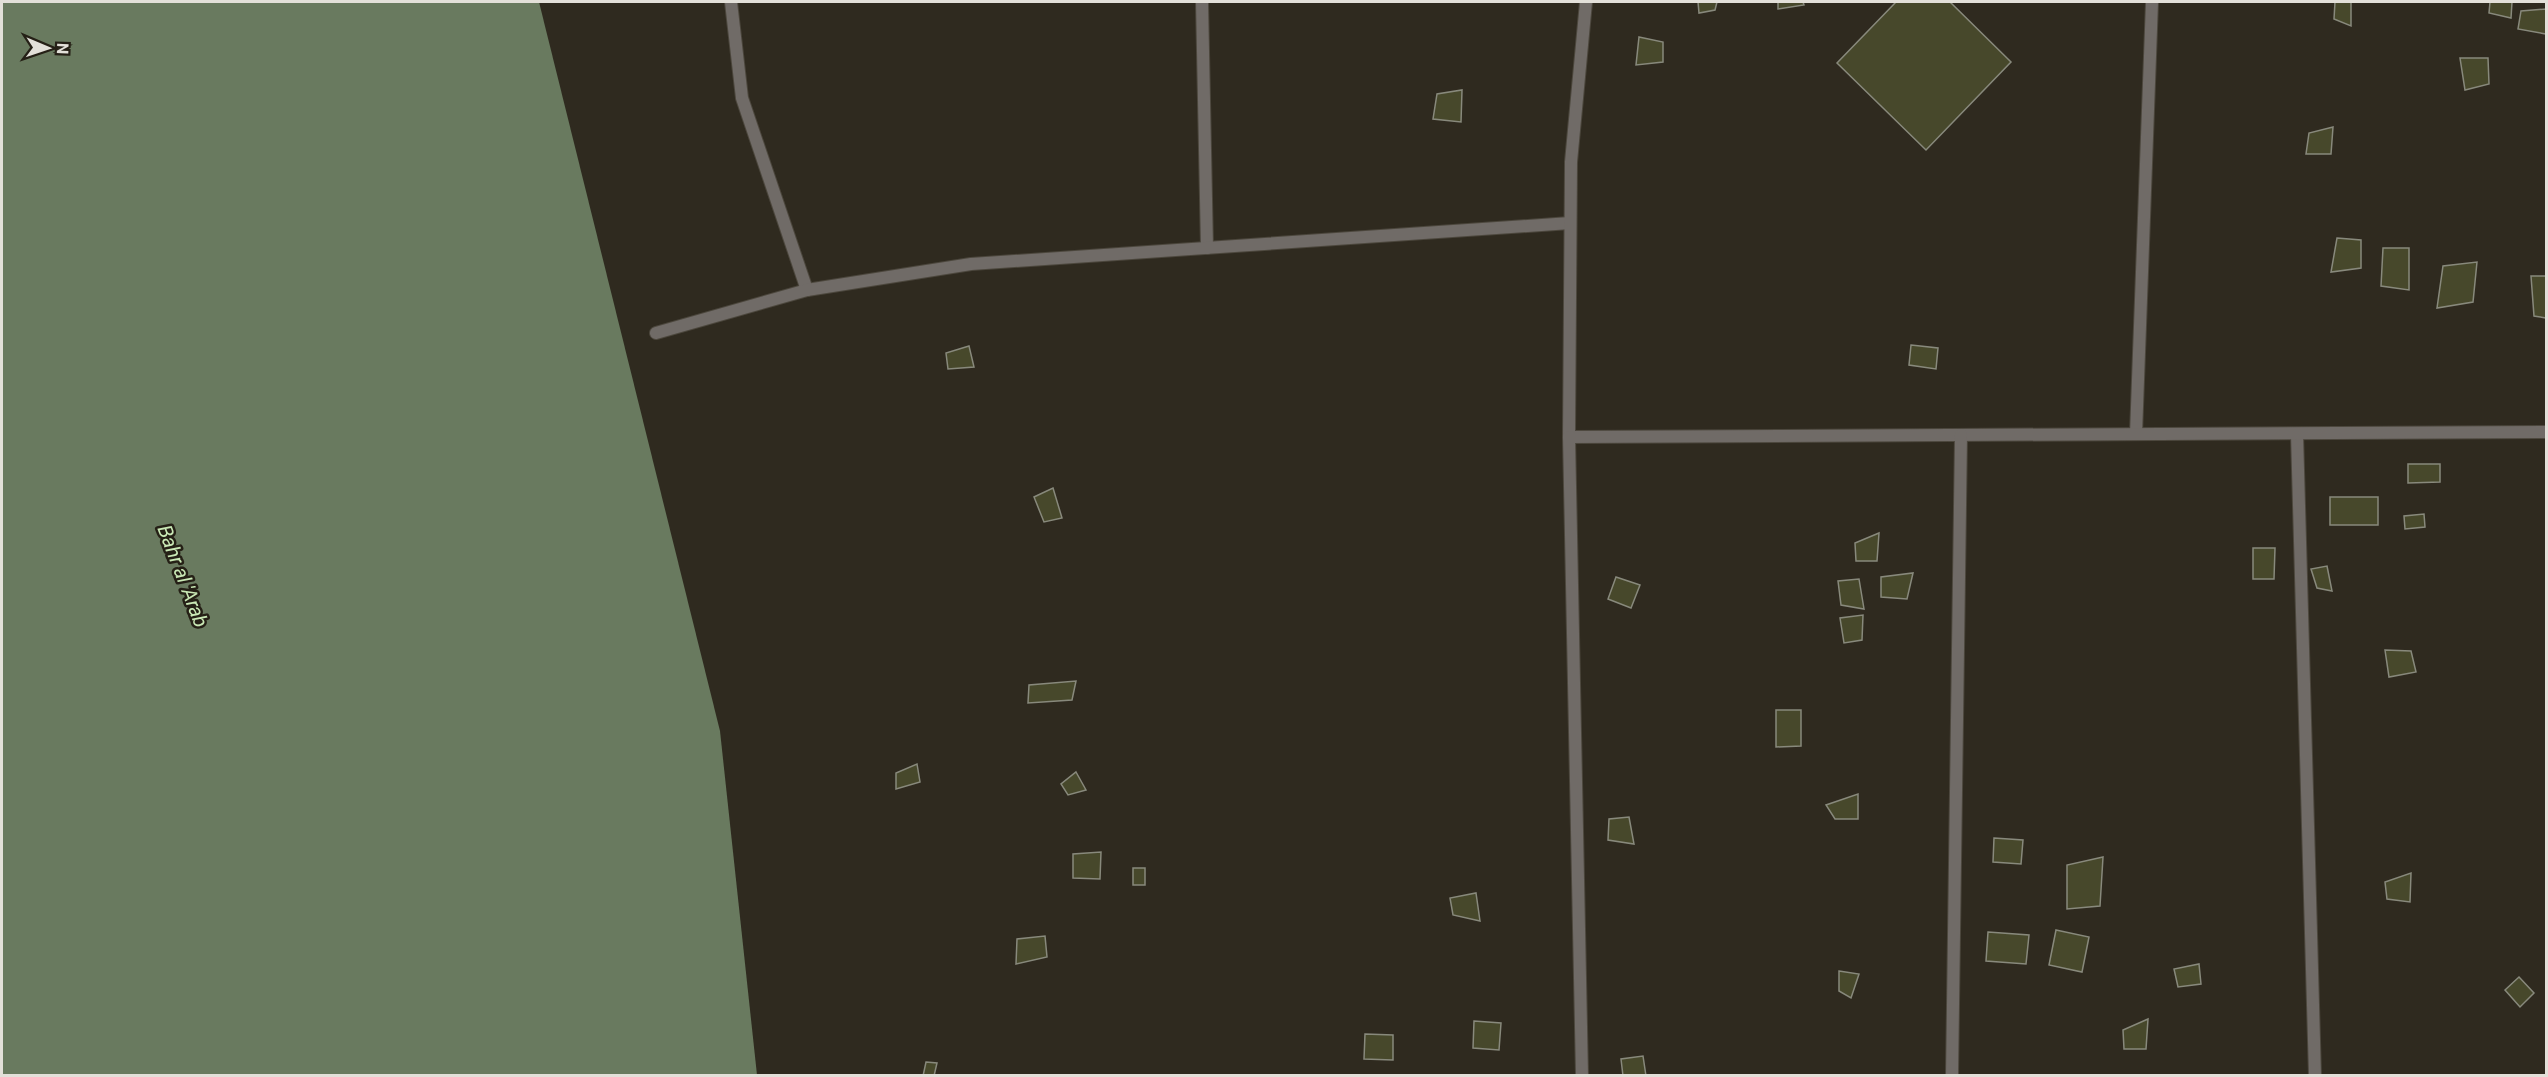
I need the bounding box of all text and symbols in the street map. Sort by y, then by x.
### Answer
north arrow [18,18,78,78]
text: N [53,43,72,54]
water label: Bahr al 'Arab [153,522,214,631]

